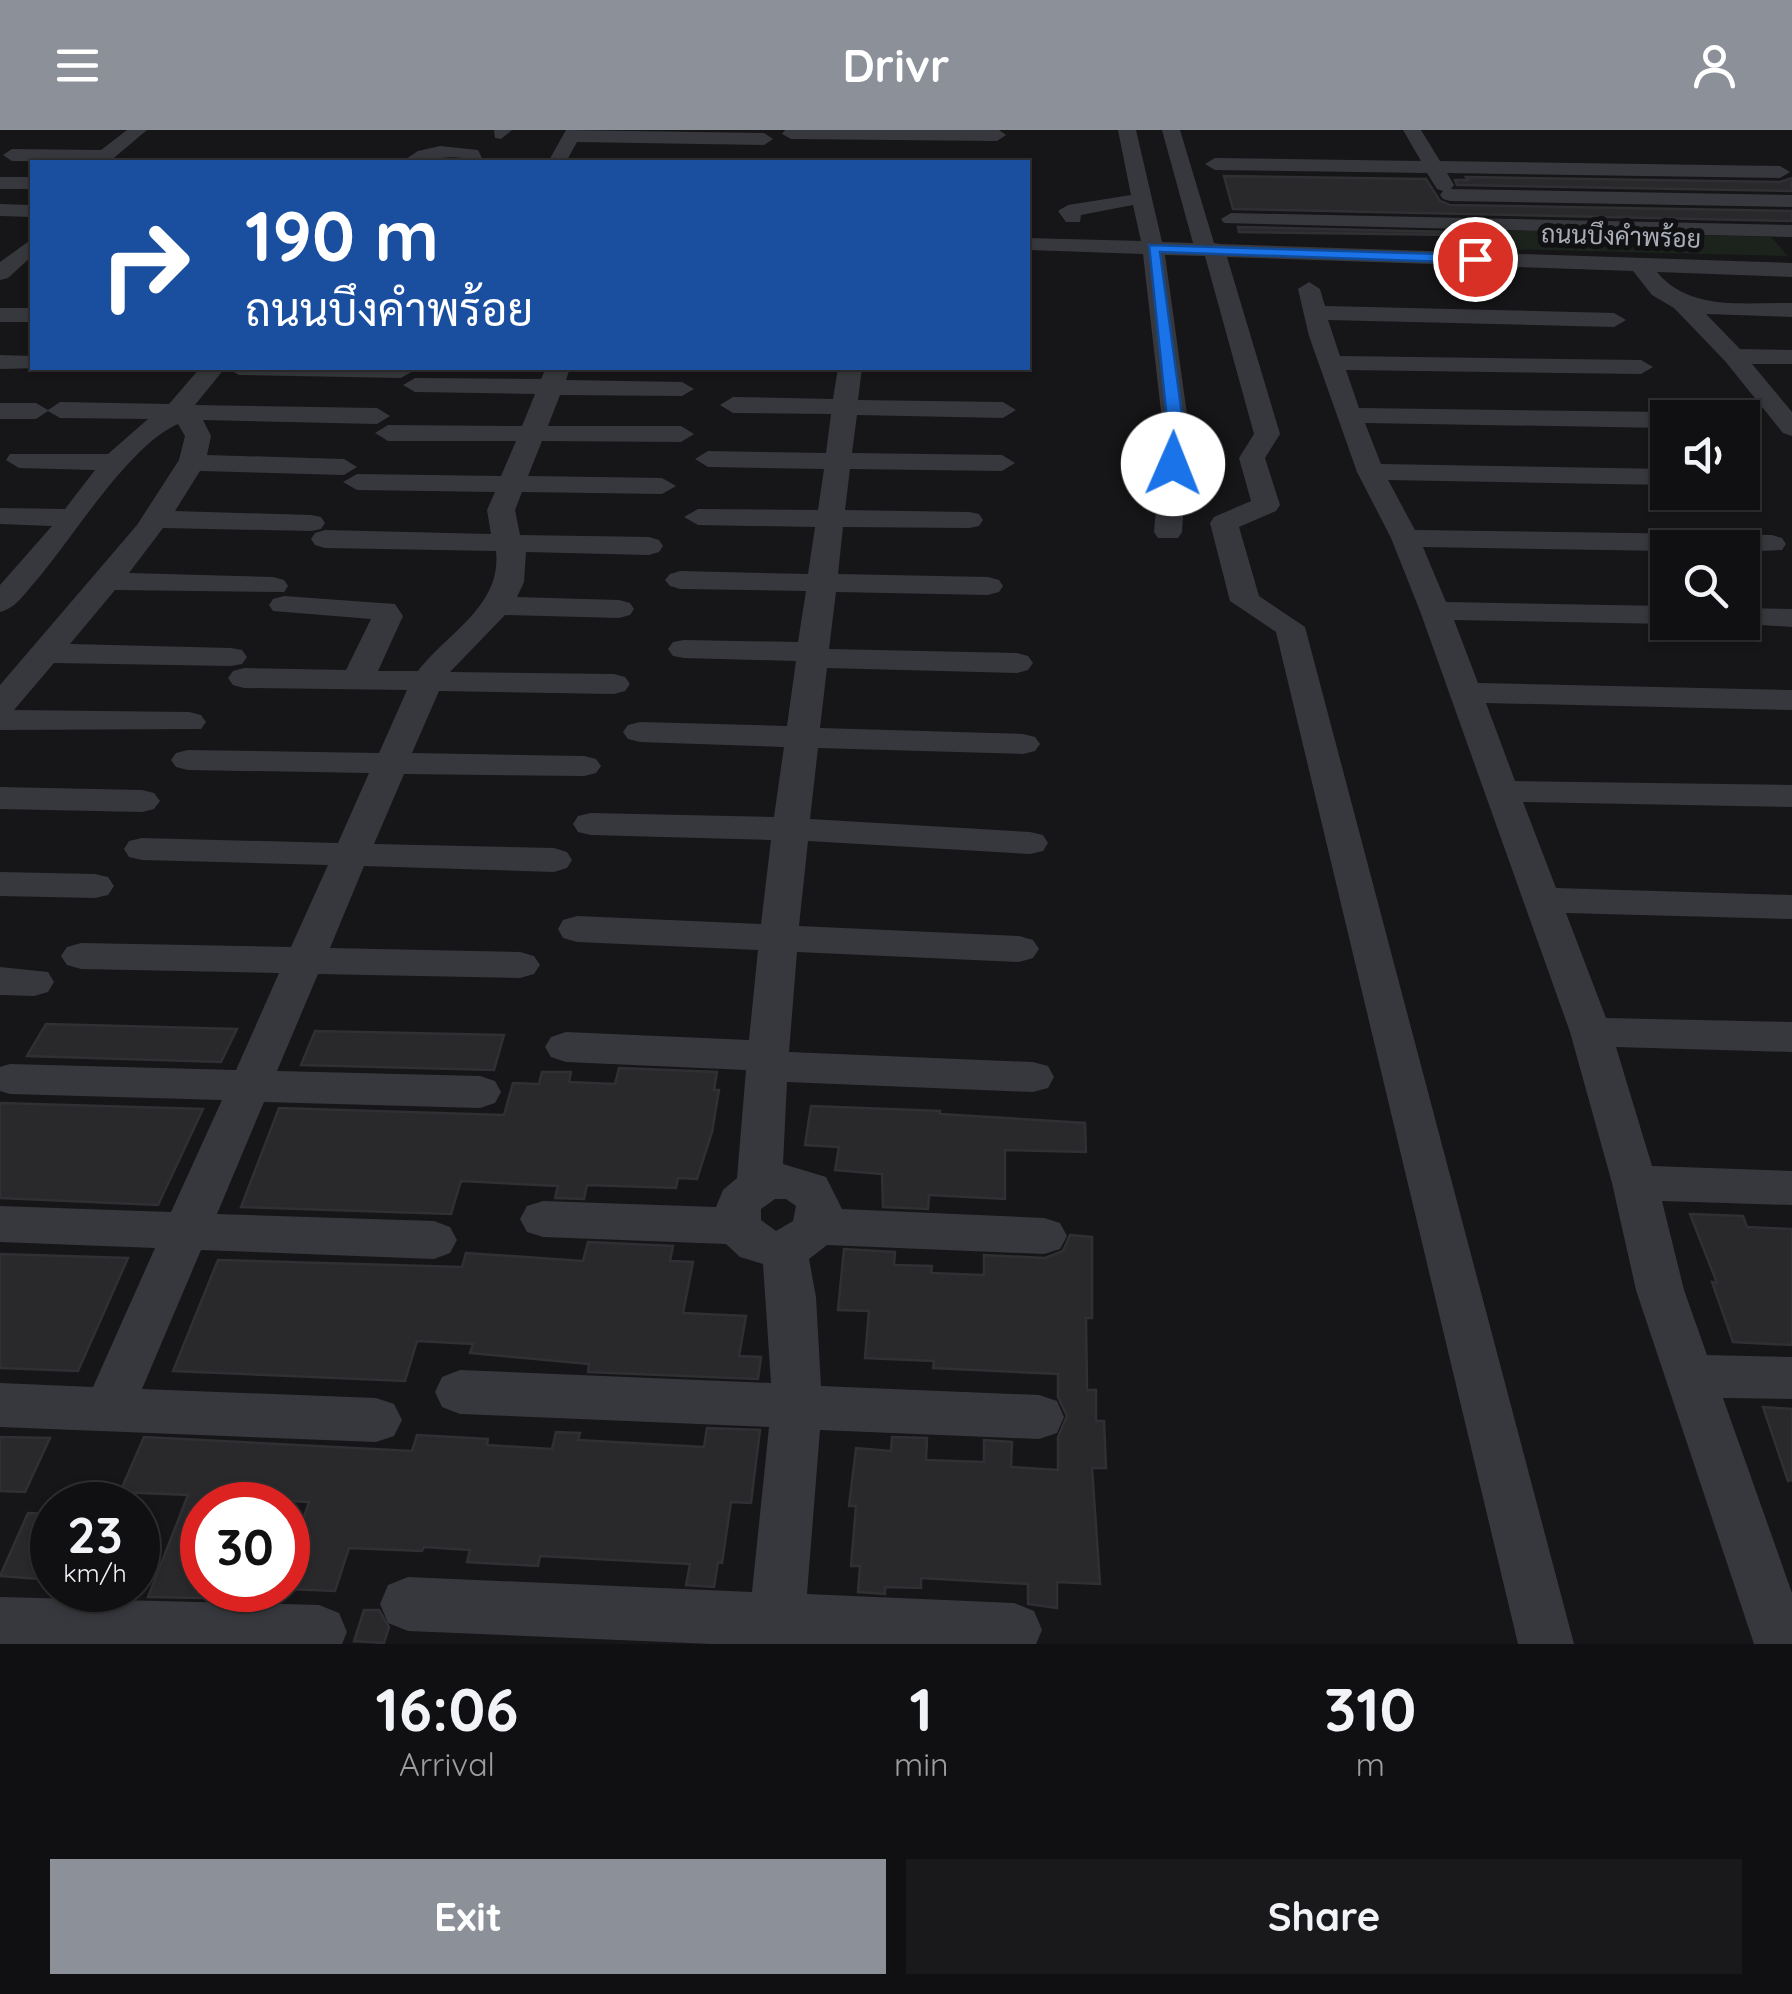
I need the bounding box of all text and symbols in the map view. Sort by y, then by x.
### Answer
text: Drivr [842,37,950,93]
icon: menu [50,38,105,93]
icon: person [1687,38,1742,93]
text: 190 m [245,191,439,279]
icon: right [80,200,210,330]
pin [1433,217,1518,302]
street label: ถนนบึงคำพร้อย [1540,217,1702,254]
icon: arrive [1448,232,1503,287]
text: ถนนบึงคำพร้อย [245,281,533,337]
map controls [1650,400,1760,640]
button: sound [1650,400,1760,510]
position arrow [1121,412,1225,516]
button: search [1650,530,1760,640]
speed limit sign: 30 [180,1482,310,1612]
text: 23 [67,1503,123,1566]
text: km/h [63,1557,127,1588]
text: 16:06 [376,1671,518,1746]
text: 1 [910,1671,933,1746]
text: 310 [1324,1671,1416,1746]
text: Arrival [399,1744,495,1784]
text: min [894,1744,949,1784]
text: m [1356,1744,1385,1784]
button: Exit [50,1859,886,1974]
button: Share [906,1859,1742,1974]

